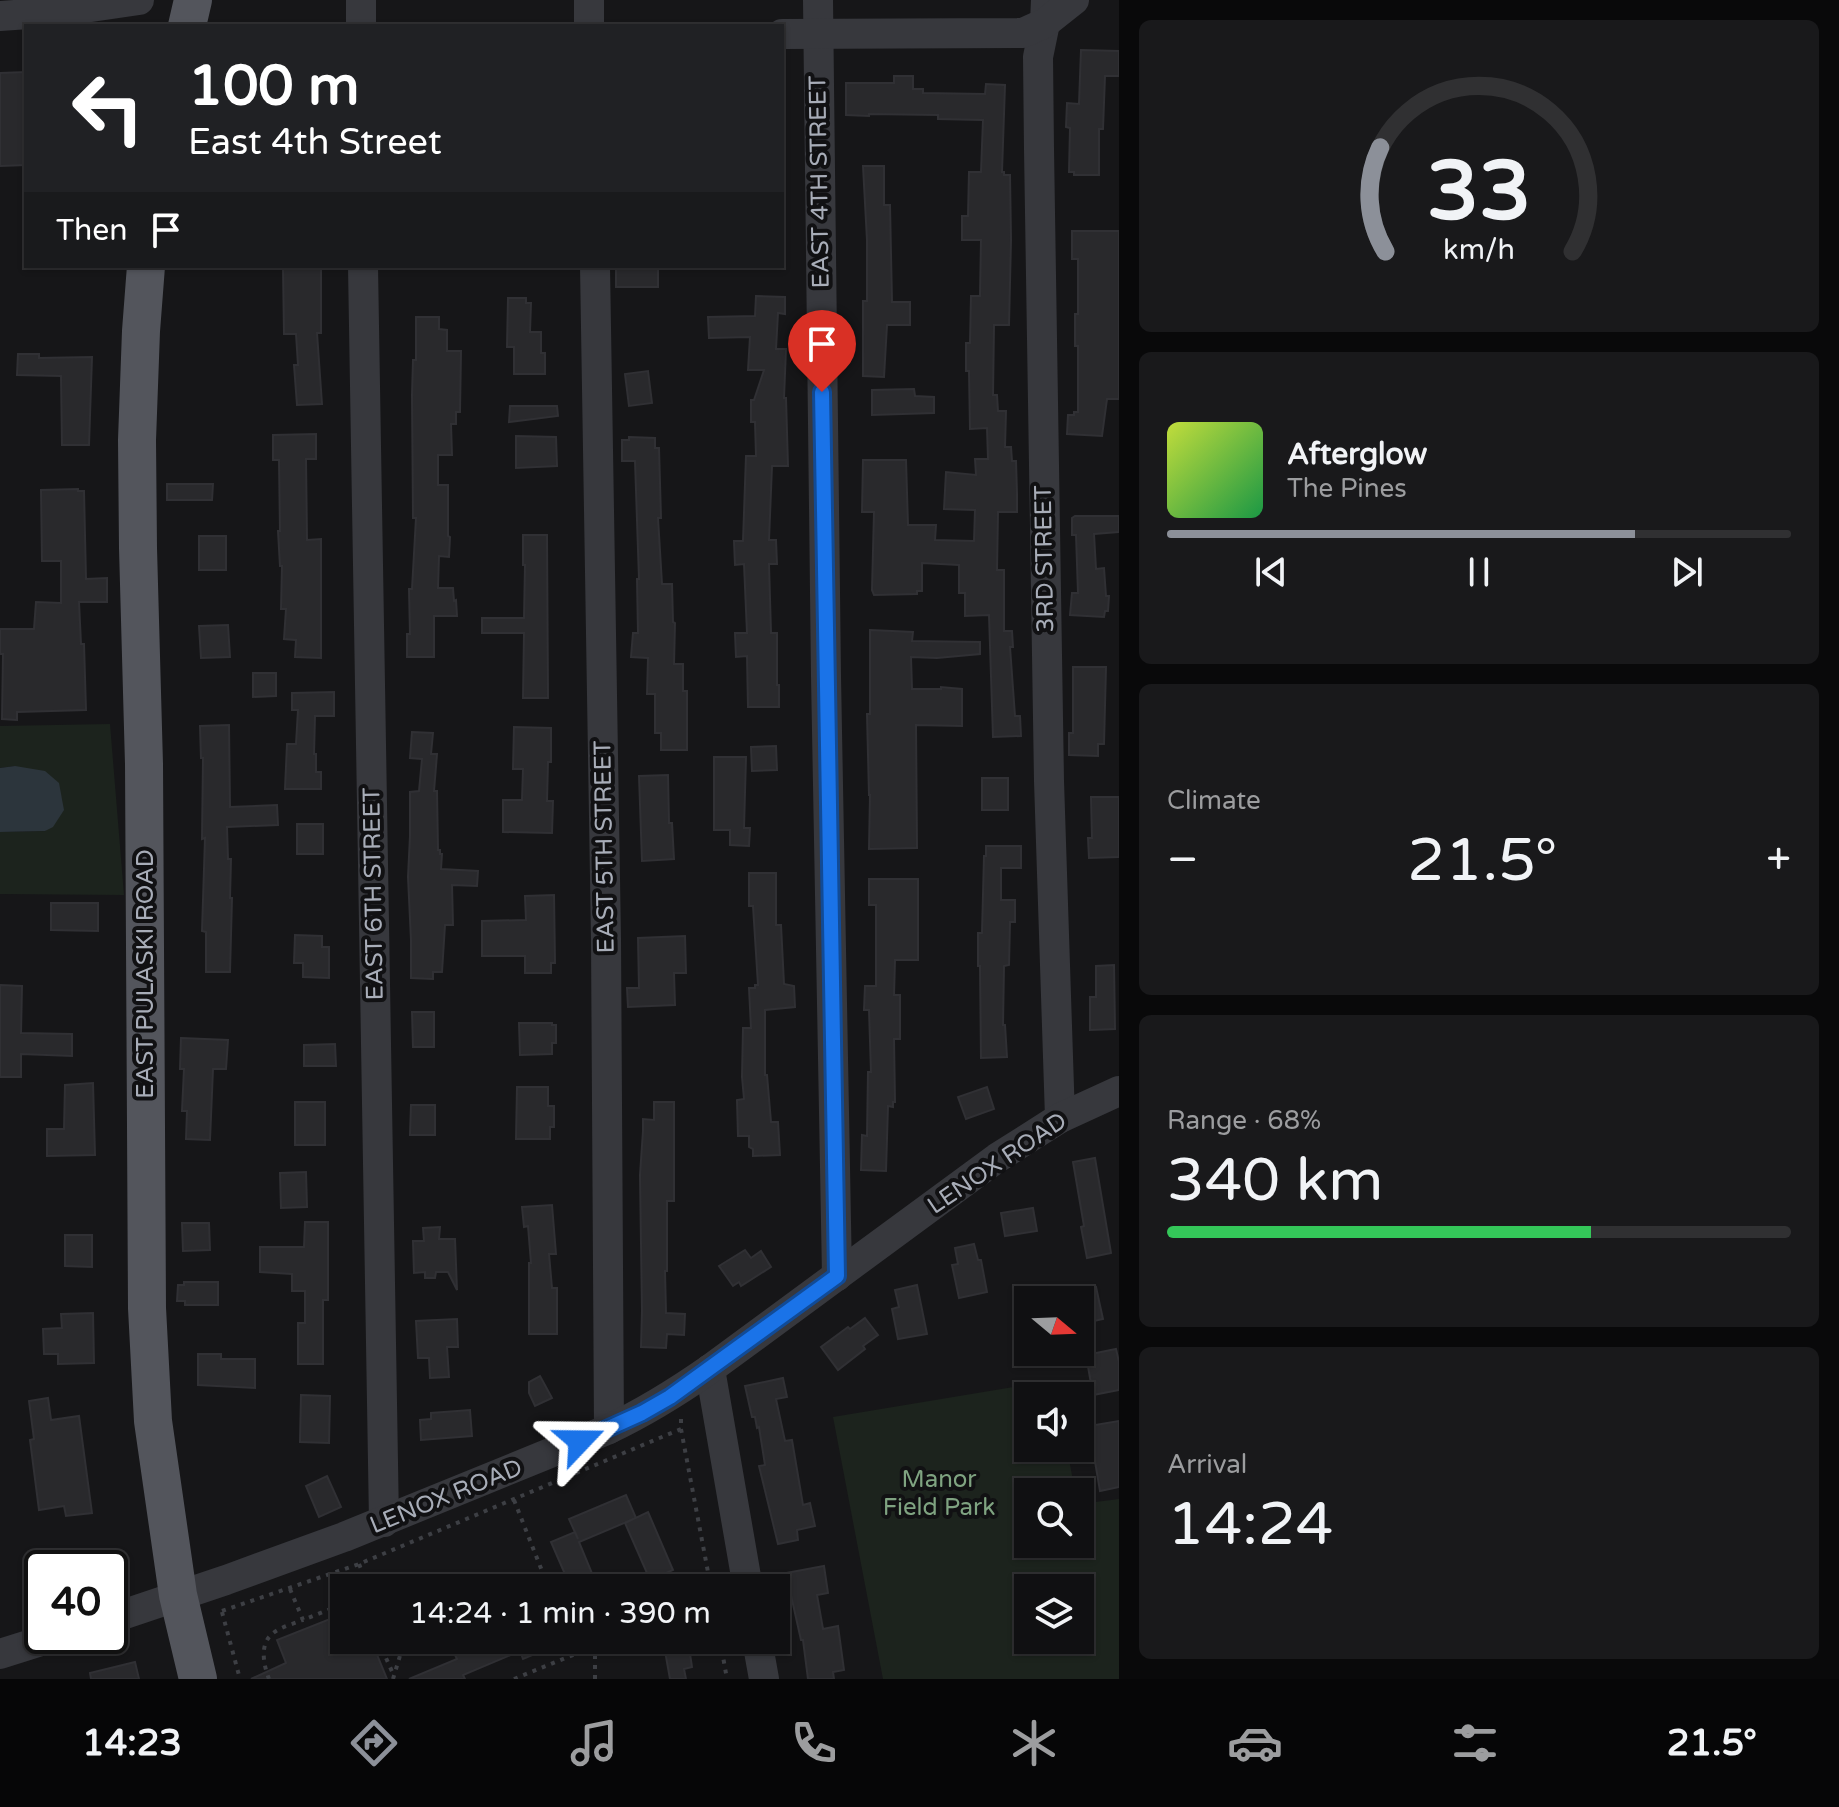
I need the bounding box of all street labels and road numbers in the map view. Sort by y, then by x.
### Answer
street label: EAST 4TH STREET [803,75,836,289]
street label: 3RD STREET [1029,485,1060,633]
street label: EAST 5TH STREET [588,740,621,954]
street label: EAST 6TH STREET [357,787,390,1001]
street label: EAST PULASKI ROAD [131,849,160,1099]
street label: LENOX ROAD [922,1106,1072,1221]
street label: LENOX ROAD [366,1453,527,1540]

